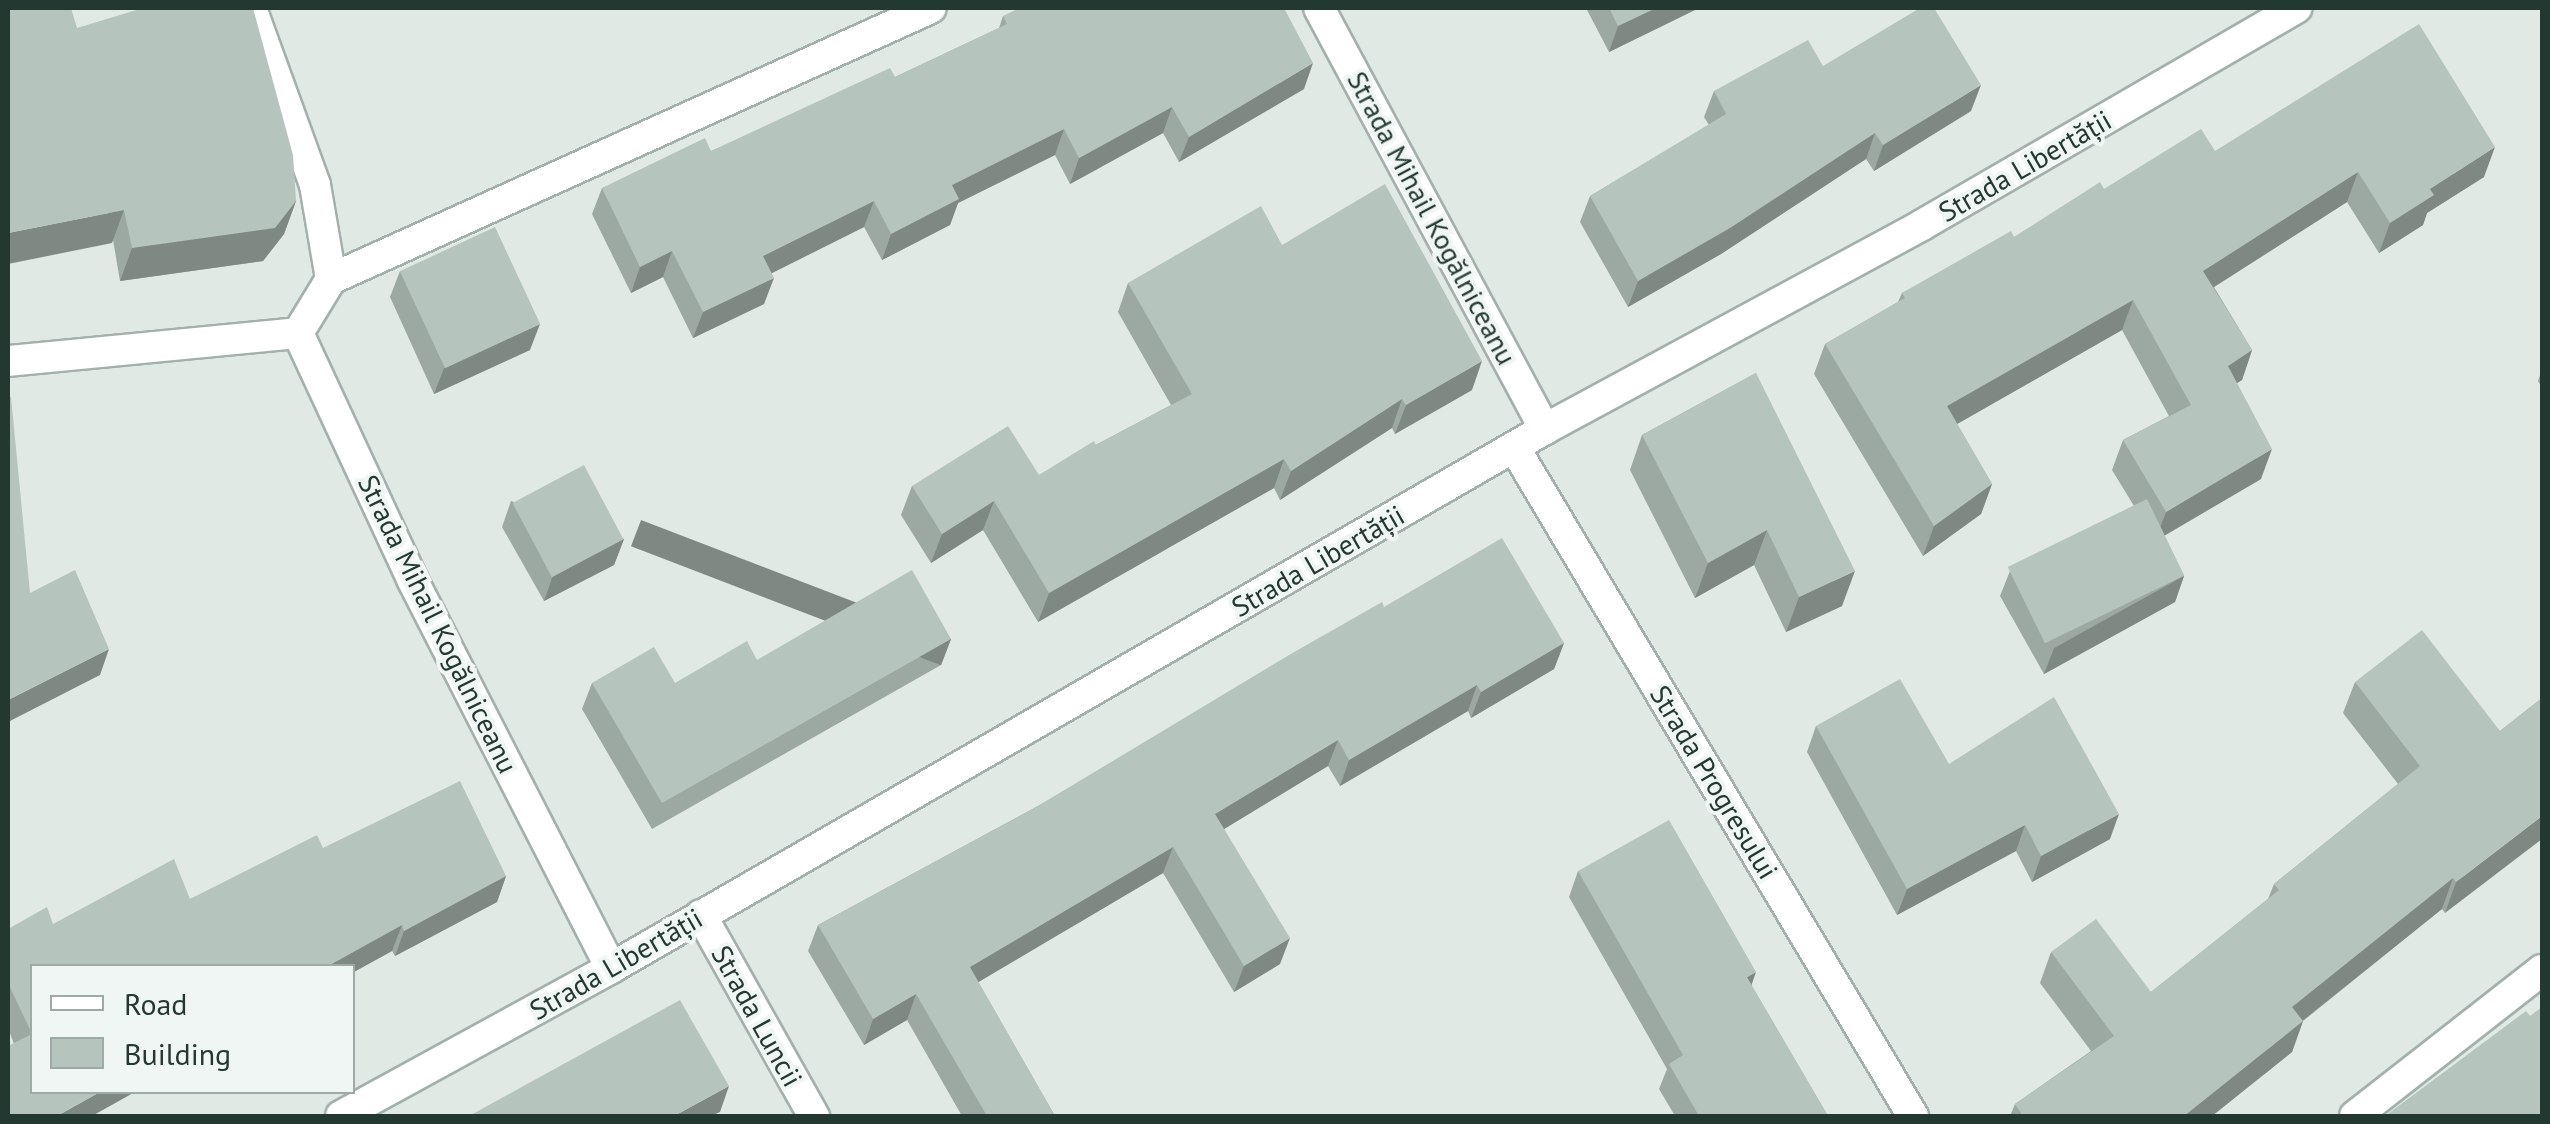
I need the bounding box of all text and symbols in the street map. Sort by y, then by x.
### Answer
street label: Strada Mihail Kogălniceanu [1340,66,1524,370]
street label: Strada Libertății [1933,103,2117,229]
street label: Strada Mihail Kogălniceanu [351,470,525,778]
street label: Strada Libertății [1226,498,1410,624]
street label: Strada Progresului [1643,679,1785,885]
street label: Strada Libertății [524,901,708,1027]
street label: Strada Luncii [704,940,810,1092]
legend [30,964,355,1094]
text: Road [124,984,188,1023]
text: Building [124,1034,231,1073]

